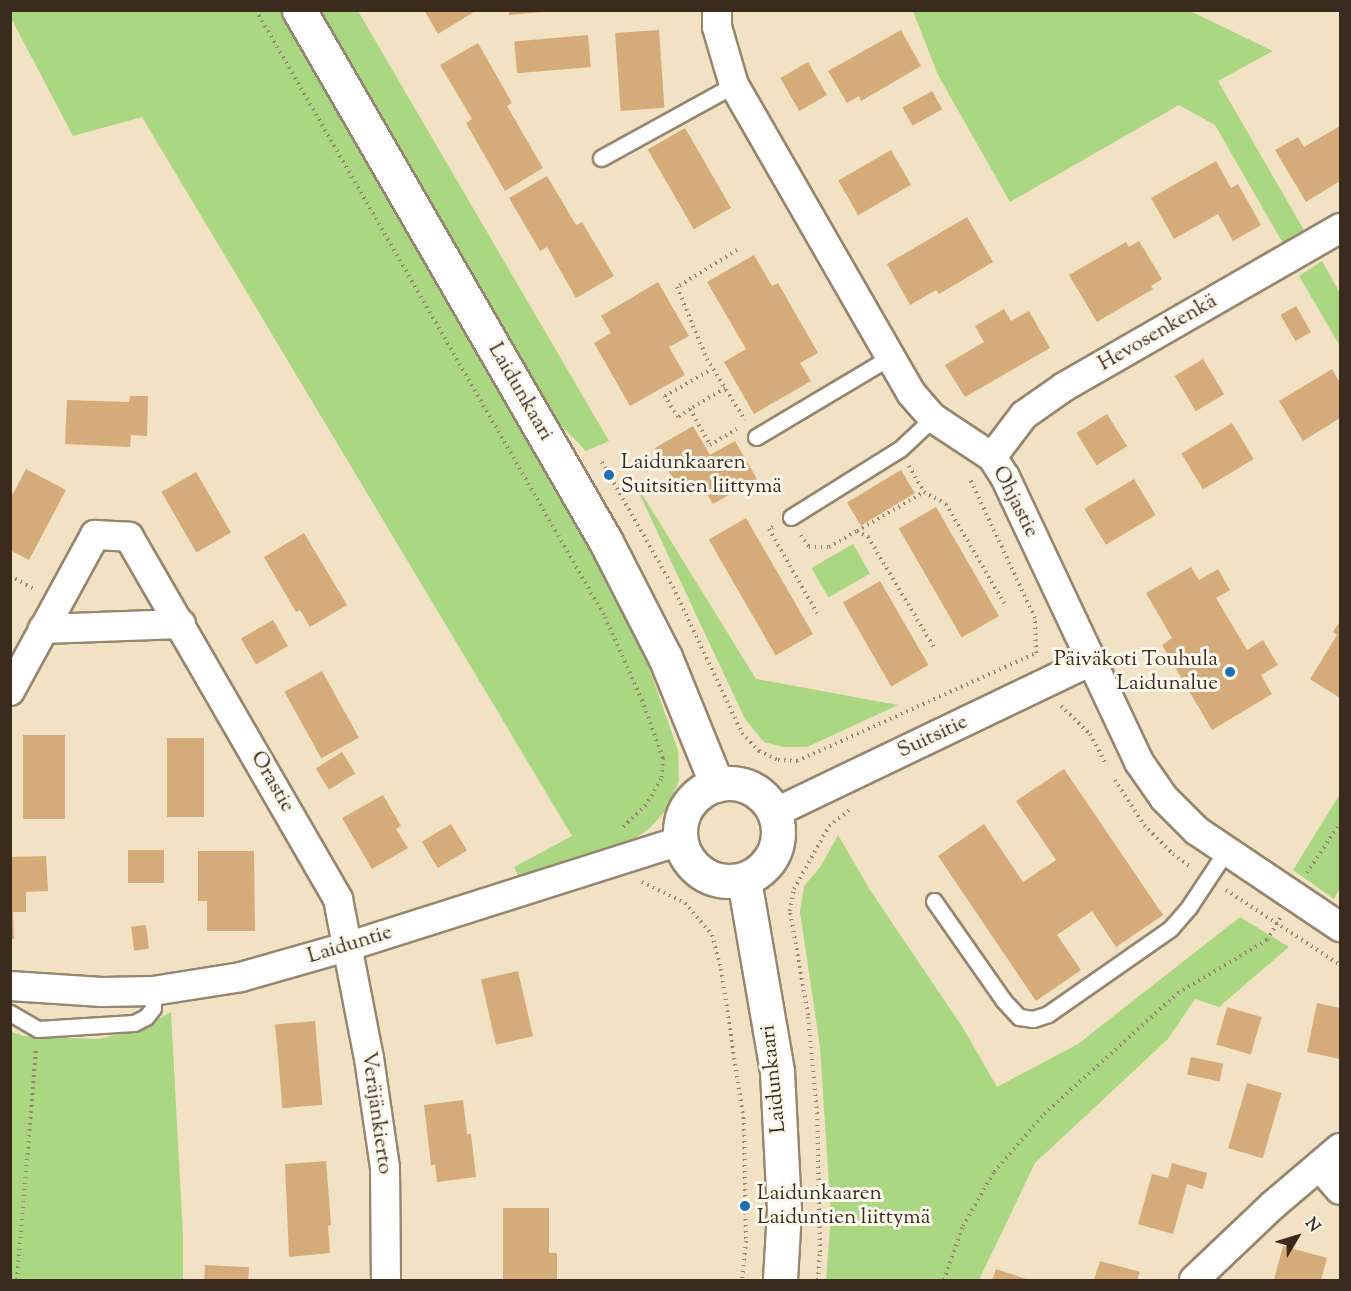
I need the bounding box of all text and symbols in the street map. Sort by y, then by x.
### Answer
street label: Hevosenkenkä [1094,289,1222,377]
street label: Laidunkaari [482,339,558,445]
place label: Laidunkaaren Suitsitien liittymä [621,450,782,500]
street label: Ohjastie [986,462,1044,542]
marker: Laidunkaaren Suitsitien liittymä [602,468,616,482]
place label: Päiväkoti Touhula Laidunalue [1054,647,1218,697]
marker: Päiväkoti Touhula Laidunalue [1223,665,1237,679]
street label: Suitsitie [894,710,972,764]
street label: Orastie [244,747,300,817]
street label: Laiduntie [305,920,395,970]
street label: Laidunkaari [756,1024,792,1134]
street label: Veräjänkierto [355,1050,397,1176]
place label: Laidunkaaren Laiduntien liittymä [757,1181,930,1231]
marker: Laidunkaaren Laiduntien liittymä [738,1199,752,1213]
north arrow [1267,1207,1327,1267]
text: N [1299,1213,1325,1238]

